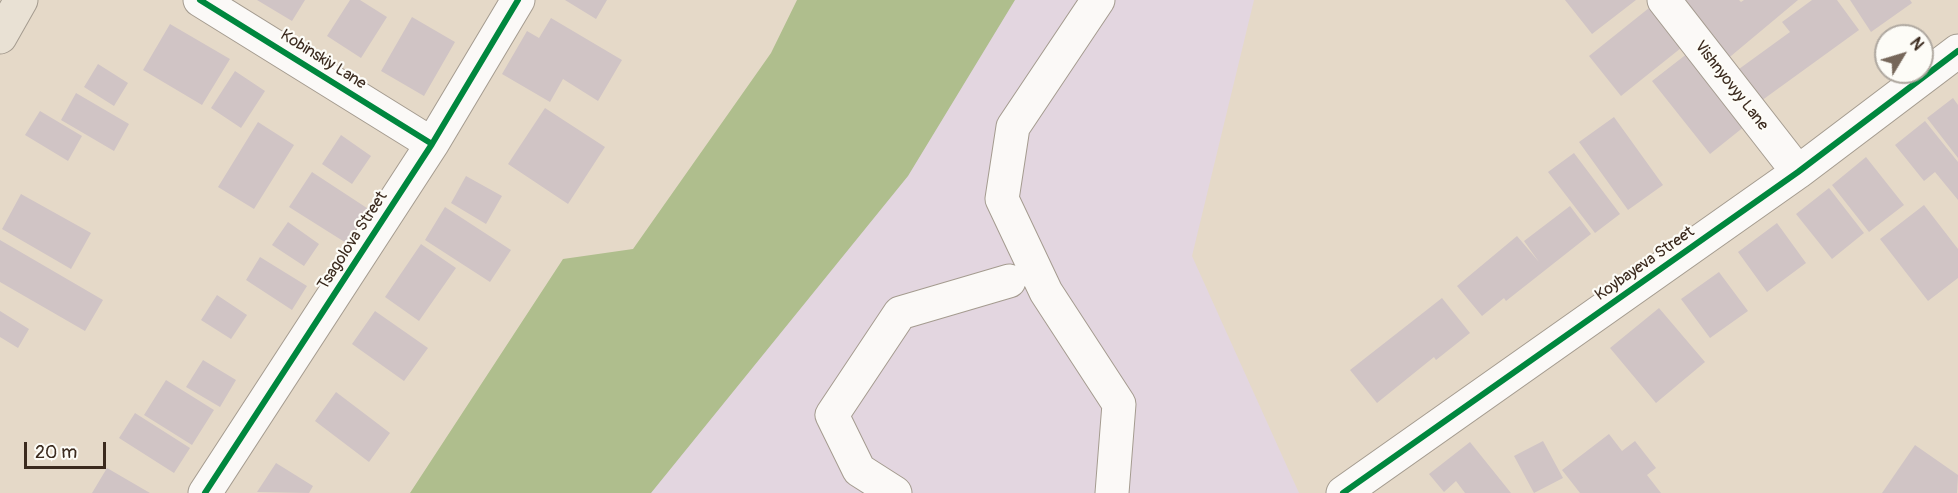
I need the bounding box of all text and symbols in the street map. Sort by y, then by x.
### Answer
north arrow [1874,24,1934,84]
street label: Kobinskiy Lane [277,26,369,94]
text: N [1905,34,1928,55]
street label: Vishnyovyy Lane [1690,37,1772,135]
street label: Tsagolova Street [314,188,392,294]
street label: Koybayeva Street [1592,223,1698,305]
scale bar [27,430,110,468]
text: 20 m [35,441,77,464]

